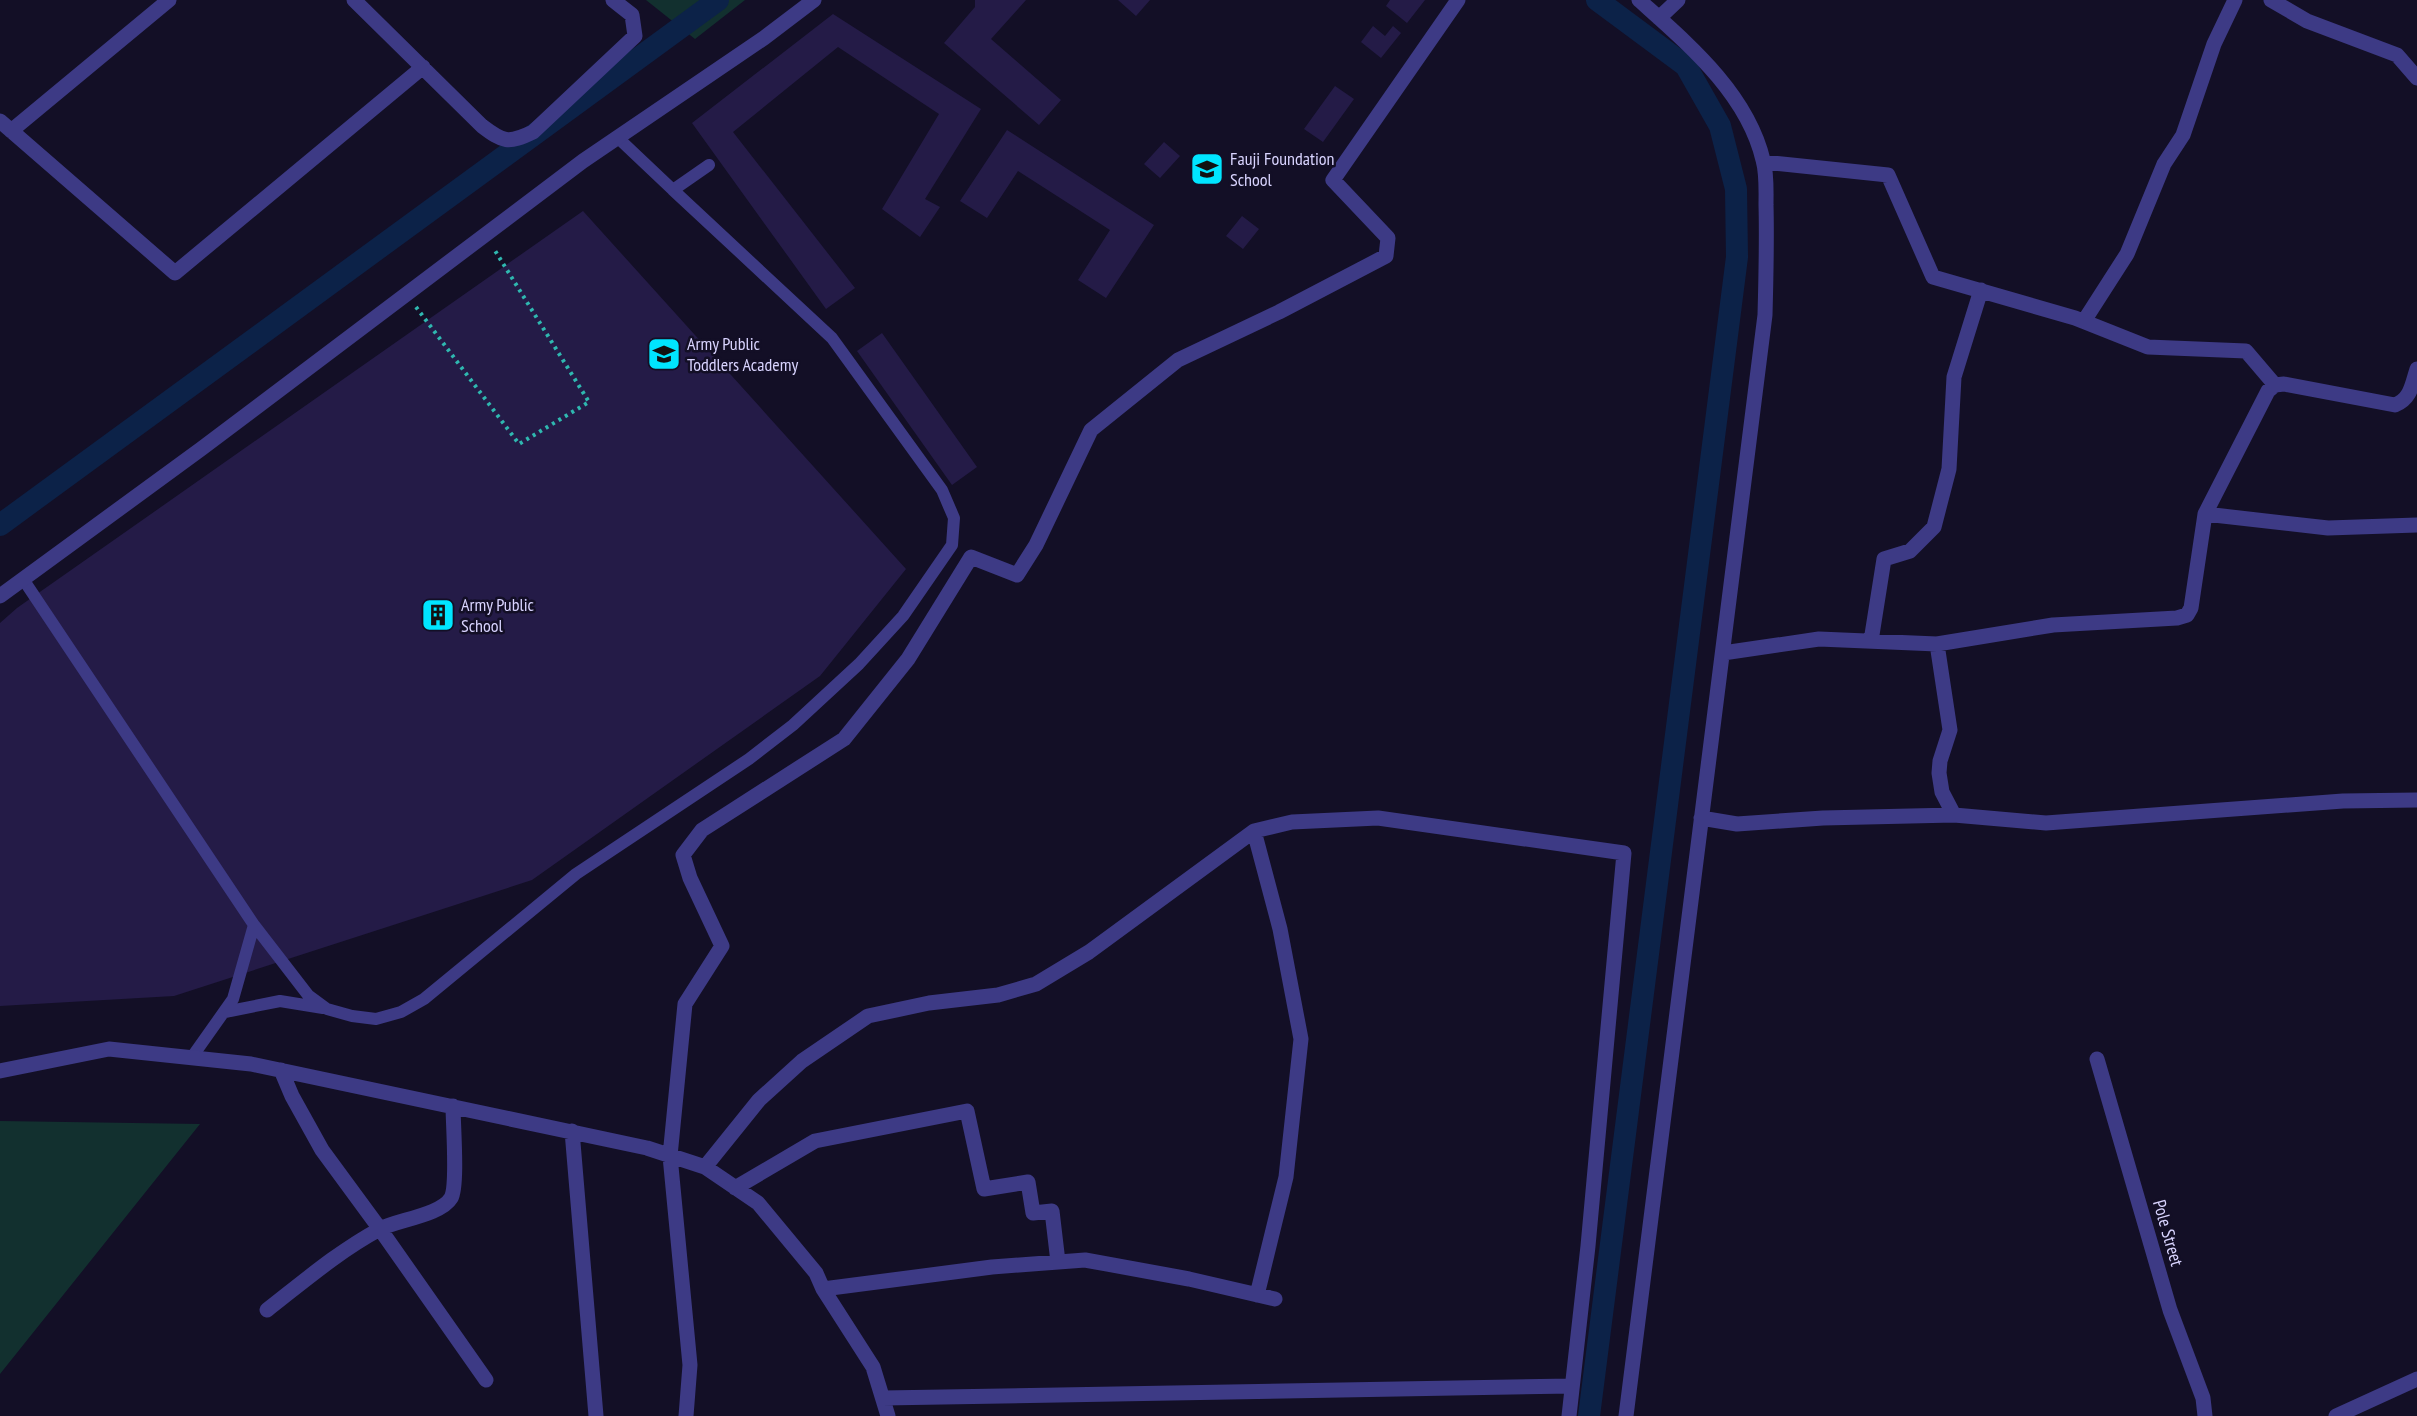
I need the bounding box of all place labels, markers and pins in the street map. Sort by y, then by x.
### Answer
place label: Fauji Foundation School [1230,147,1335,191]
school or university icon: Fauji Foundation School [1189,151,1225,187]
place label: Army Public Toddlers Academy [687,332,798,376]
school or university icon: Army Public Toddlers Academy [646,336,682,372]
place label: Army Public School [461,593,535,637]
building icon: Army Public School [420,597,456,633]

